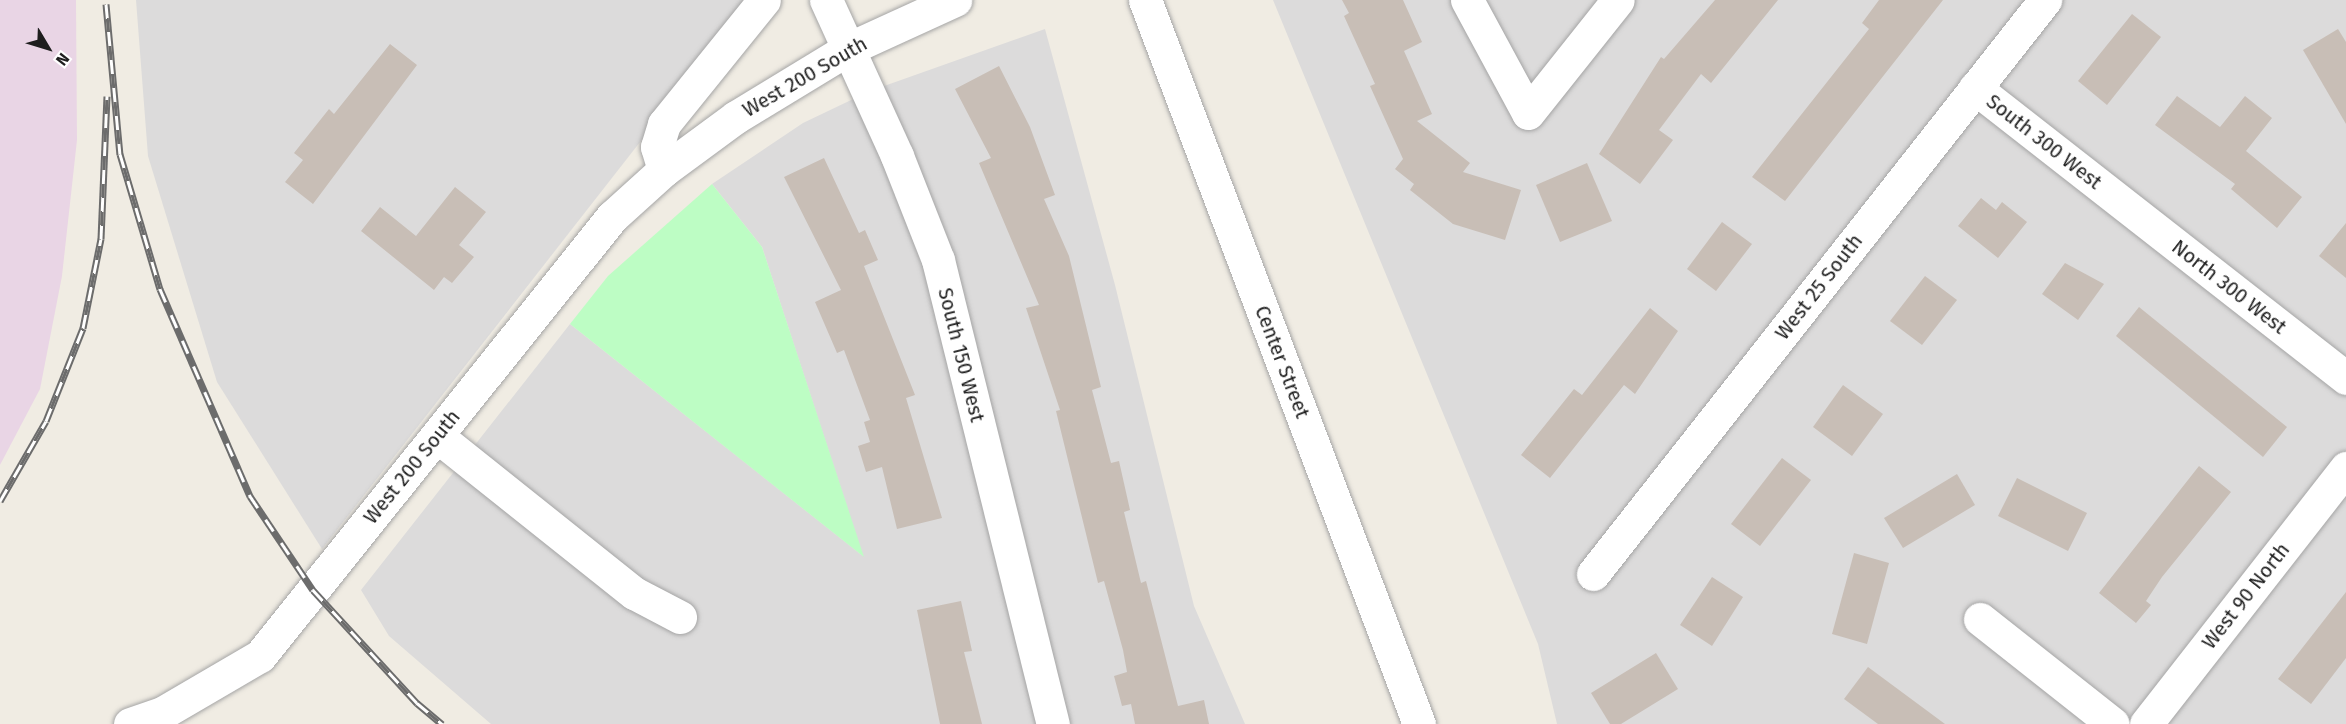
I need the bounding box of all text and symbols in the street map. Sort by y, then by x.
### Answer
north arrow [18,18,78,78]
street label: West 200 South [738,32,872,122]
text: N [52,49,73,69]
street label: South 300 West [1982,89,2106,195]
street label: West 25 South [1770,229,1868,345]
street label: North 300 West [2167,235,2291,339]
street label: South 150 West [933,285,989,425]
street label: Center Street [1250,302,1314,422]
street label: West 200 South [359,405,465,529]
street label: West 90 North [2197,538,2295,654]

